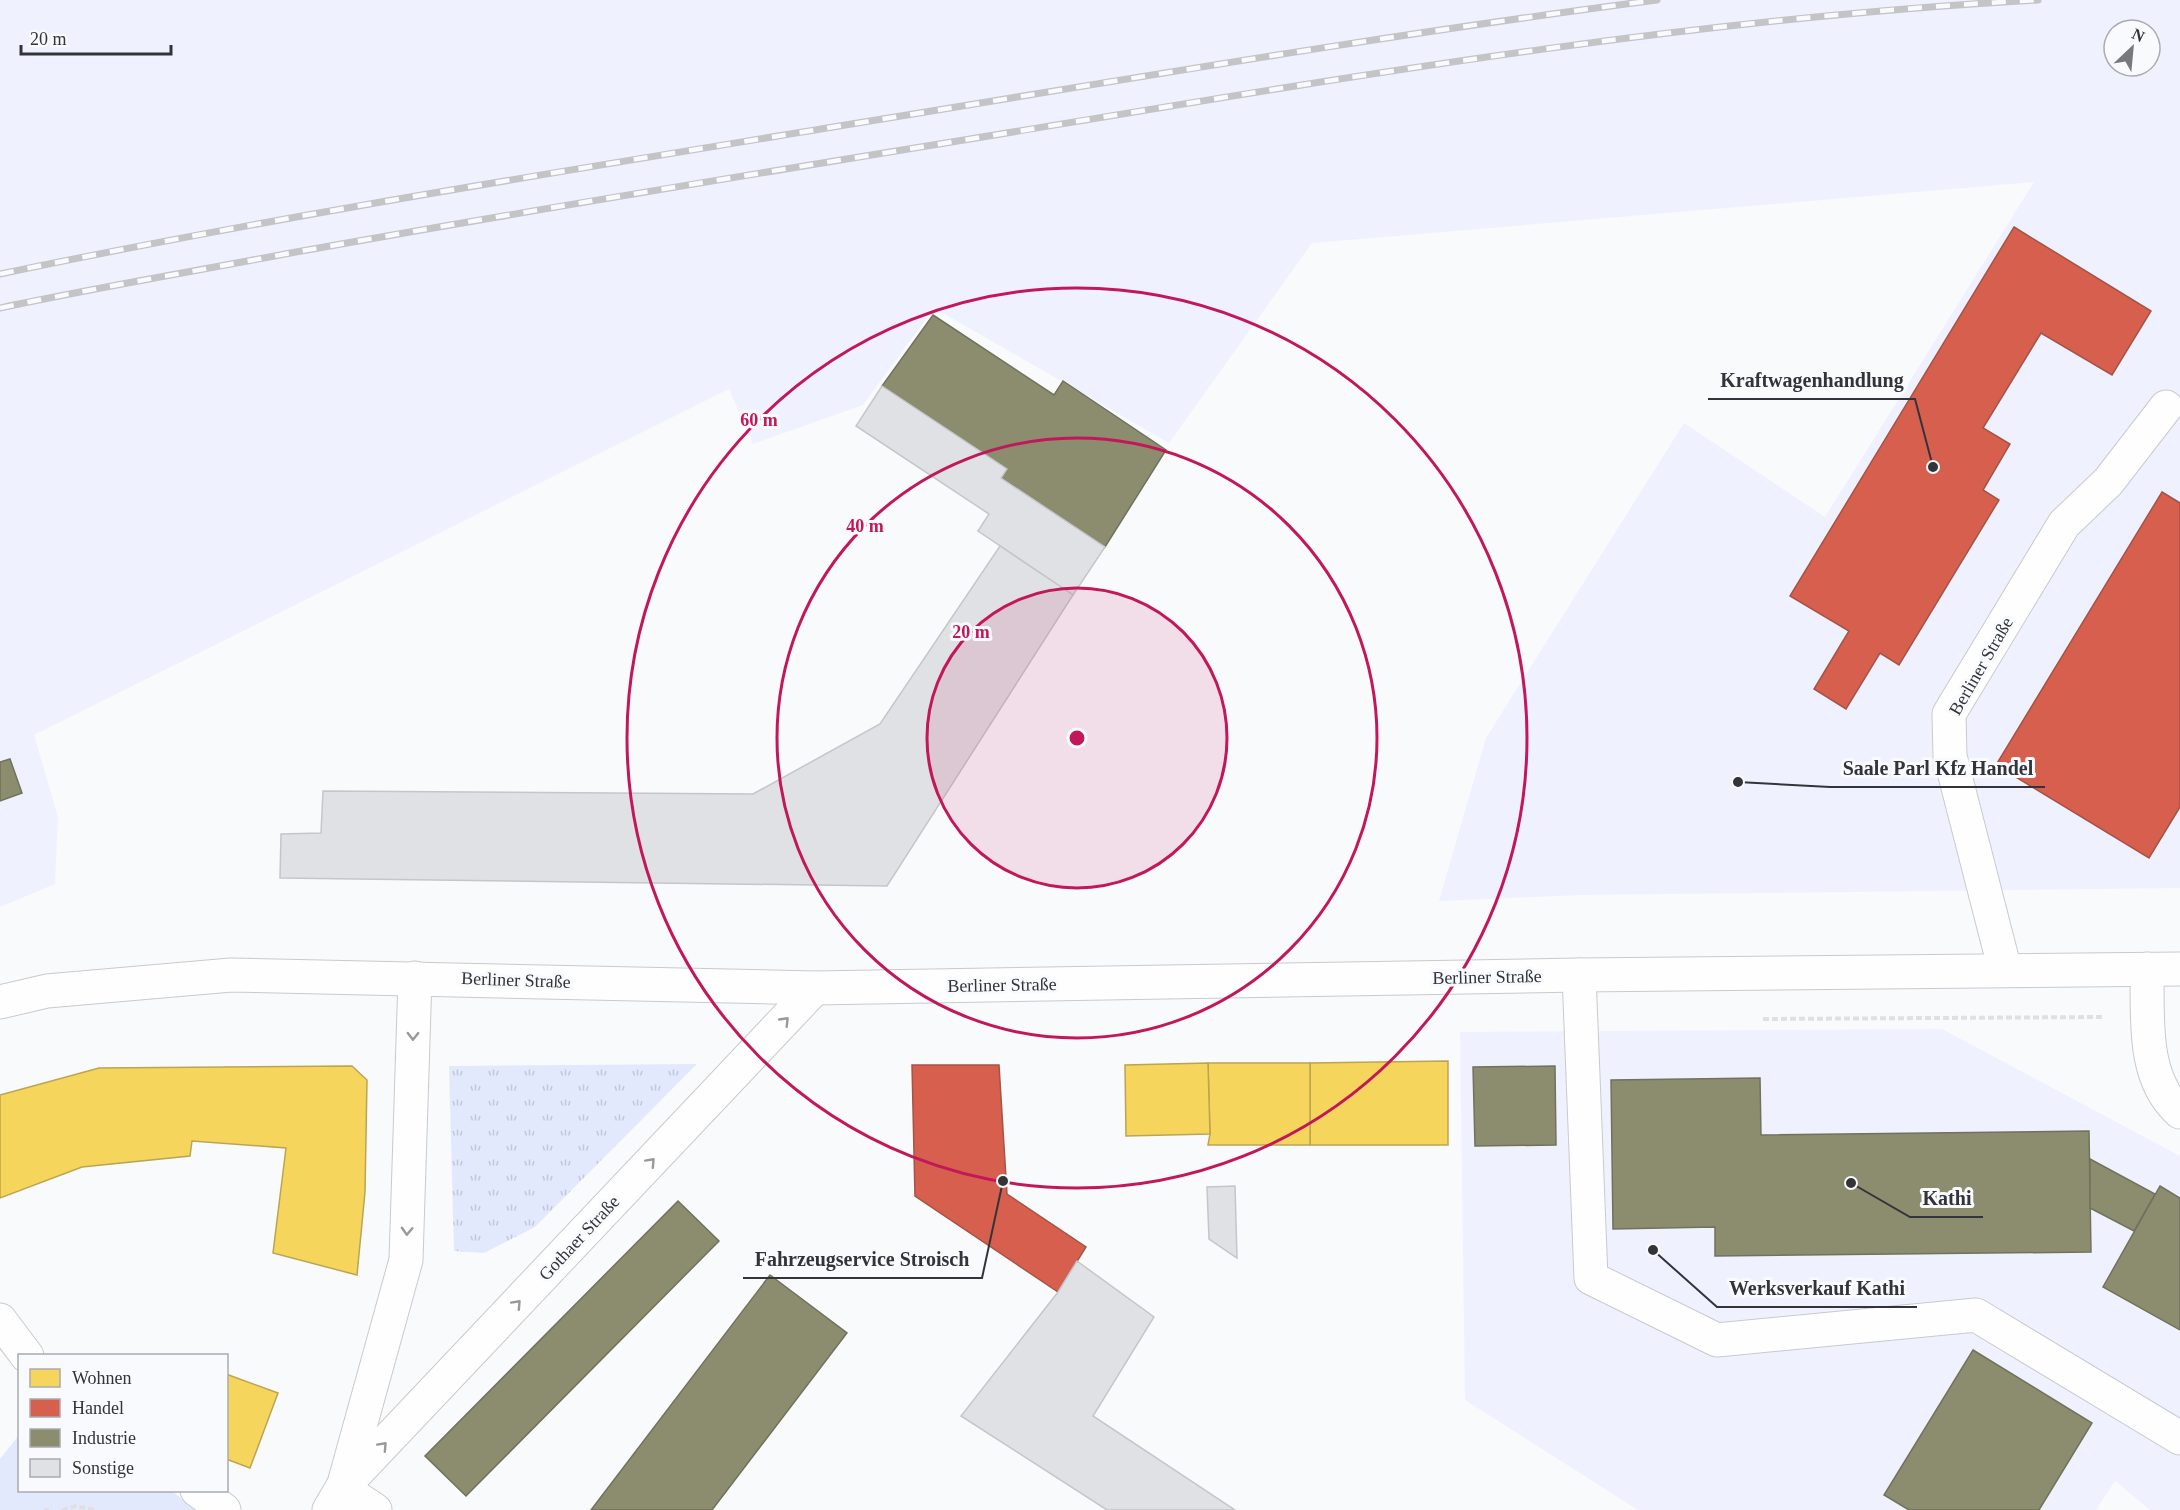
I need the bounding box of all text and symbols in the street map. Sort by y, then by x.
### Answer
scale bar [21,18,171,56]
north arrow [2102,18,2162,78]
text: N [2129,25,2148,45]
text: 20 m [30,29,67,49]
callout: Kraftwagenhandlung [1708,361,1915,399]
text: Kraftwagenhandlung [1720,369,1904,392]
text: 60 m [740,410,778,430]
text: 40 m [846,516,884,536]
street label: Berliner Straße [1945,614,2017,718]
text: 20 m [952,622,990,642]
centre of rings [1067,728,1087,748]
callout: Saale Parl Kfz Handel [1830,749,2045,787]
text: Saale Parl Kfz Handel [1843,757,2034,779]
street label: Berliner Straße [1432,966,1542,988]
street label: Berliner Straße [461,968,571,992]
street label: Berliner Straße [947,974,1057,996]
one-way arrow [778,1017,789,1027]
one-way arrow [407,1031,419,1040]
one-way arrow [643,1159,654,1170]
callout: Kathi [1910,1179,1983,1217]
text: Kathi [1923,1187,1972,1209]
street label: Gothaer Straße [535,1192,623,1284]
one-way arrow [400,1226,413,1235]
callout: Fahrzeugservice Stroisch [743,1240,982,1278]
text: Fahrzeugservice Stroisch [755,1248,969,1271]
callout: Werksverkauf Kathi [1717,1269,1917,1307]
text: Werksverkauf Kathi [1729,1277,1905,1299]
one-way arrow [509,1300,520,1311]
legend [18,1354,228,1492]
text: Wohnen [72,1368,132,1388]
text: Handel [72,1398,124,1418]
text: Industrie [72,1428,136,1448]
one-way arrow [375,1442,386,1453]
text: Sonstige [72,1458,134,1478]

